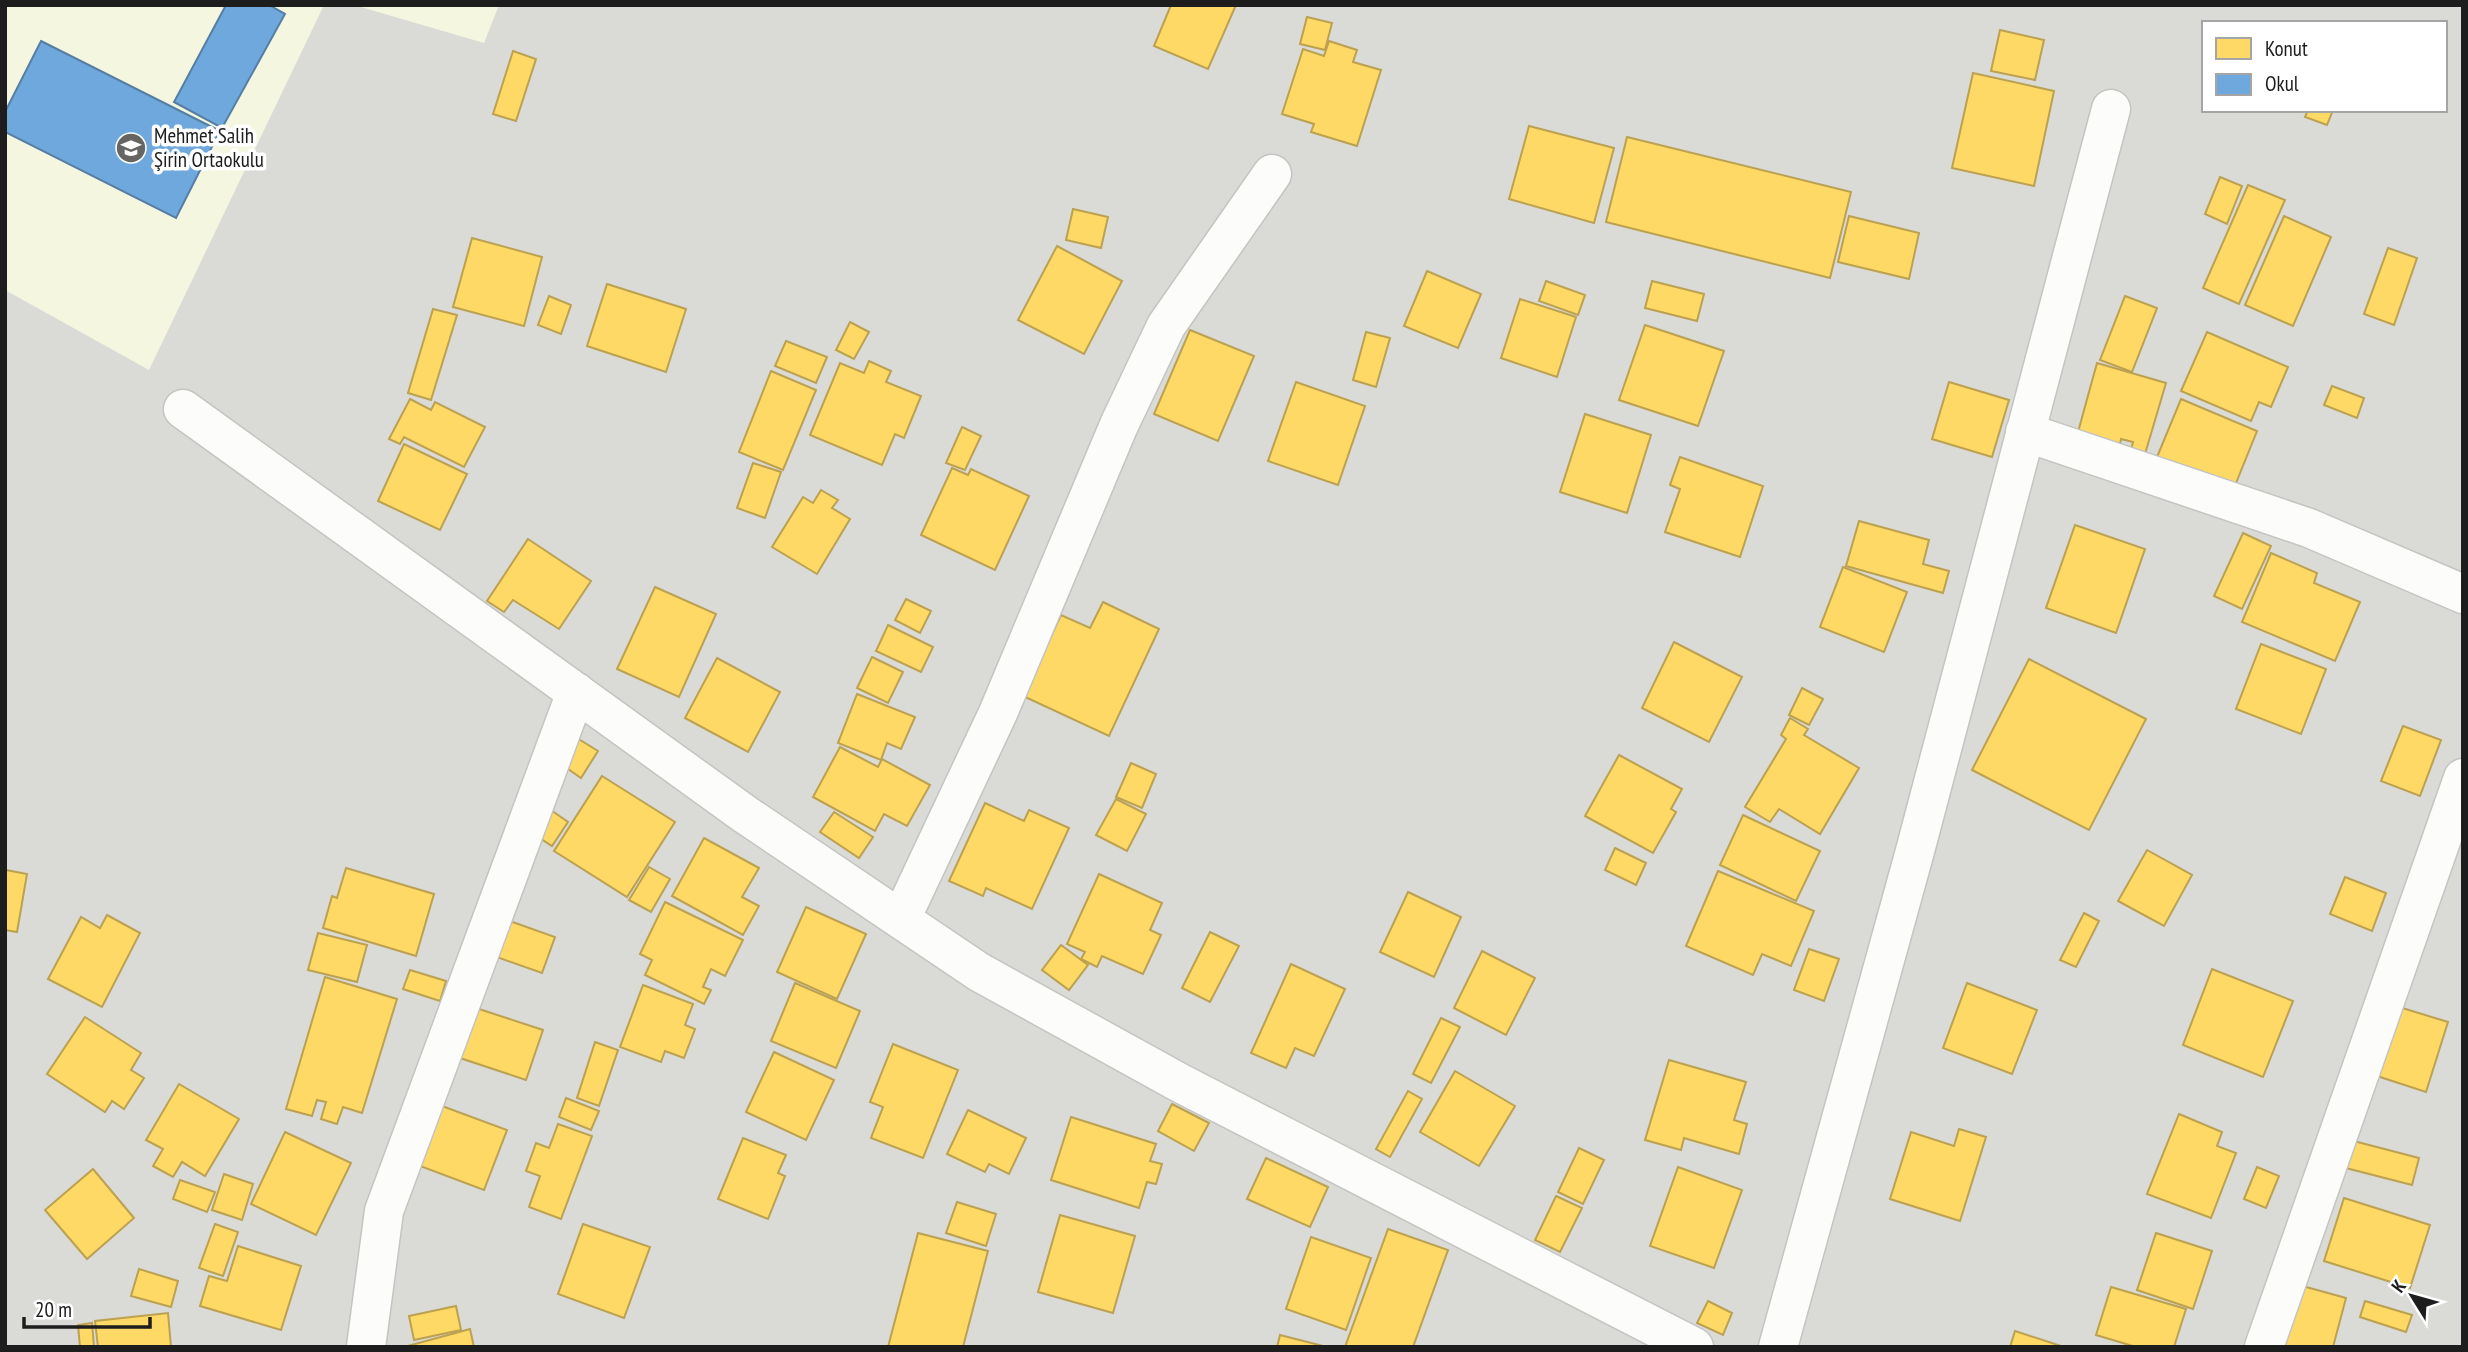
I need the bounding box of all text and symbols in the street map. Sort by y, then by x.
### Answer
legend [2202,21,2447,112]
text: Konut [2265,35,2308,62]
text: Okul [2265,70,2299,97]
place label: Mehmet Salih Şirin Ortaokulu [154,122,264,173]
school or university icon: Mehmet Salih Şirin Ortaokulu [114,131,148,165]
north arrow [2377,1261,2447,1331]
text: K [2386,1275,2411,1297]
scale bar [24,1286,150,1330]
text: 20 m [35,1296,72,1323]

